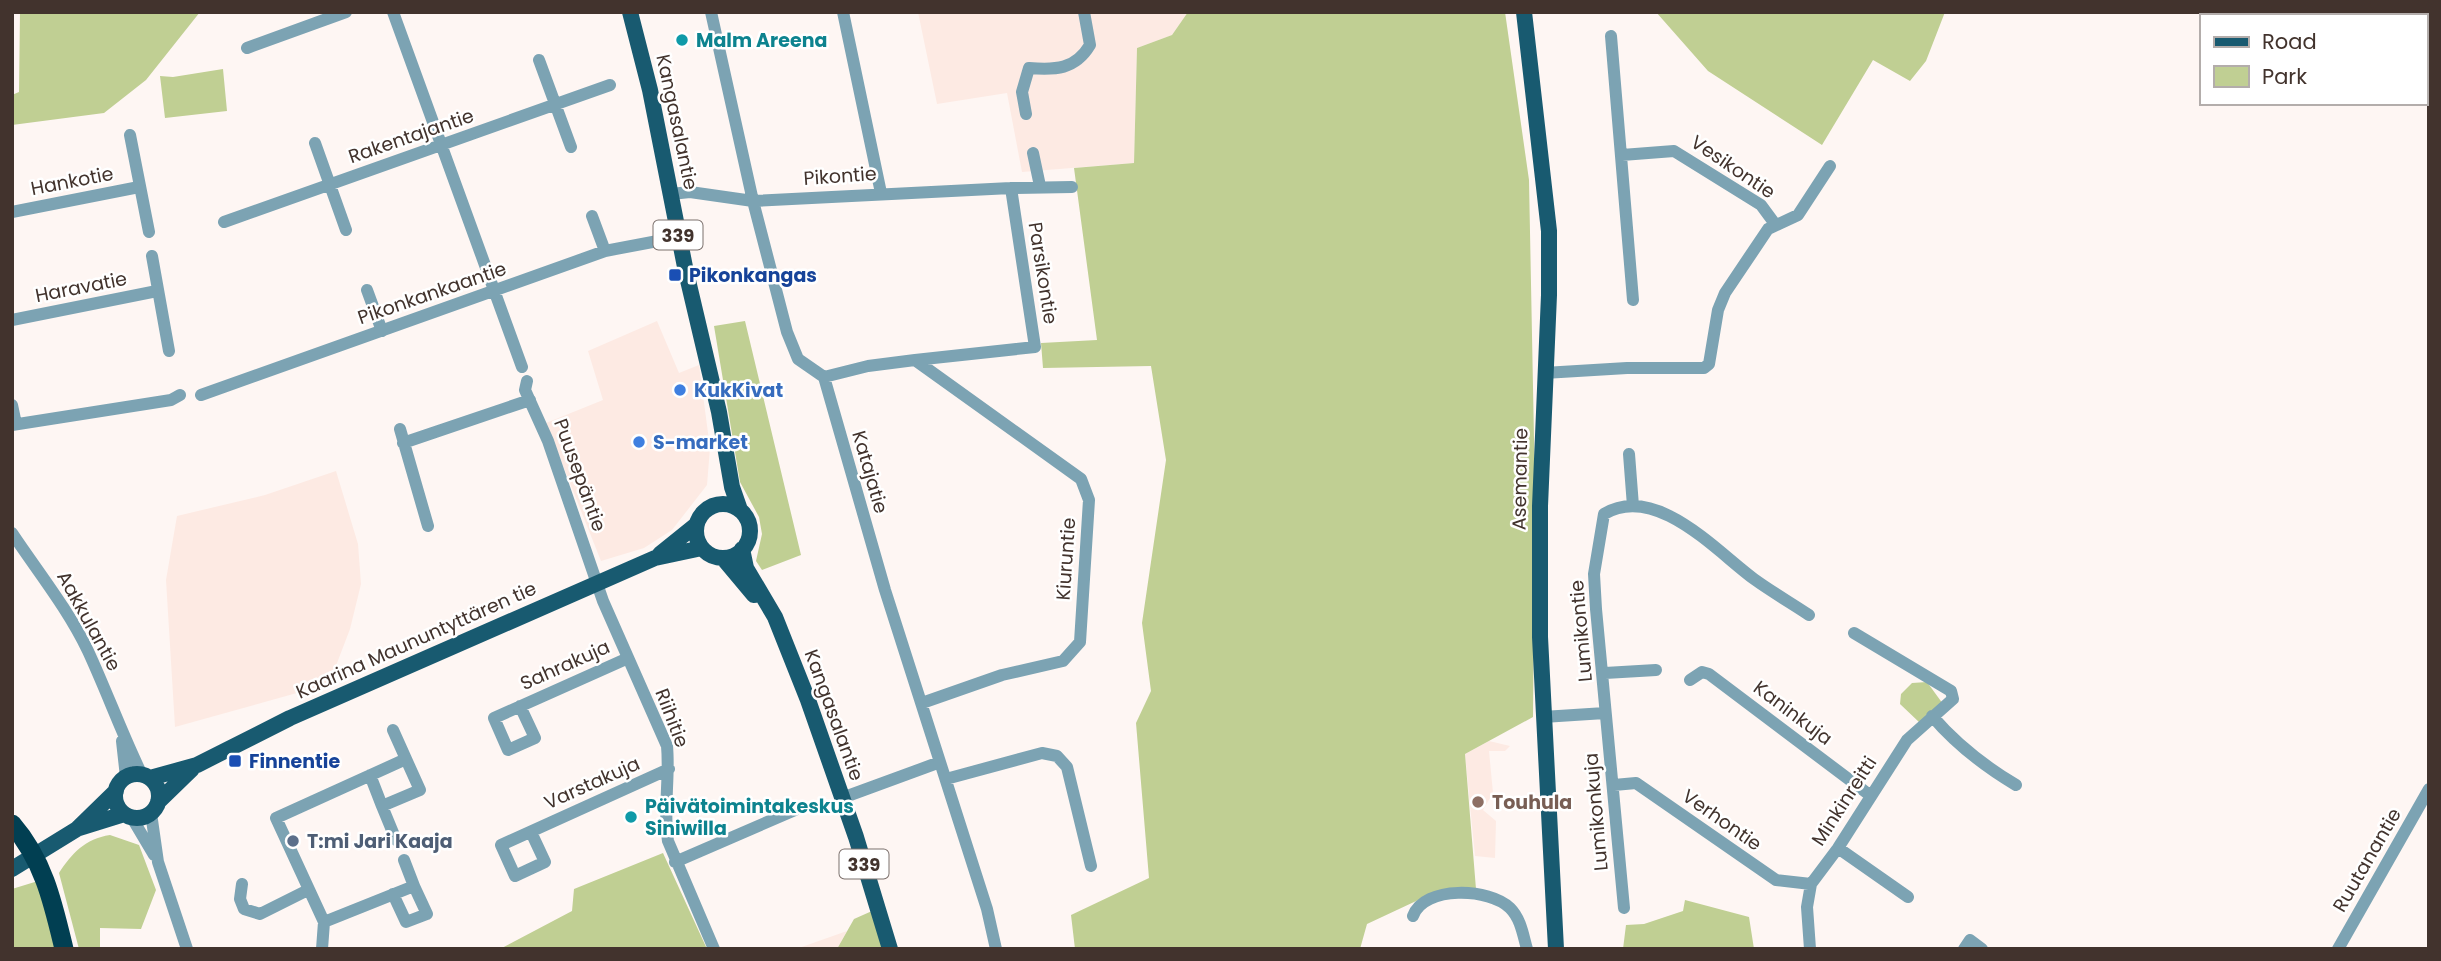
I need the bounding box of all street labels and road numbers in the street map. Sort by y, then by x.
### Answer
street label: Kangasalantie [649,52,705,192]
street label: Rakentajantie [345,102,477,170]
street label: Vesikontie [1685,129,1781,205]
street label: Hankotie [28,160,116,202]
street label: Pikontie [803,160,877,192]
road number: 339 [654,220,702,249]
street label: Parsikontie [1022,220,1064,326]
street label: Pikonkankaantie [354,255,510,331]
street label: Haravatie [33,265,129,309]
street label: Puusepäntie [547,415,613,535]
street label: Katajatie [845,427,895,517]
street label: Asemantie [1506,428,1534,530]
street label: Kiuruntie [1050,517,1082,601]
street label: Aakkulantie [50,566,128,676]
street label: Kaarina Maununtyttären tie [292,575,540,705]
street label: Lumikontie [1563,579,1599,683]
street label: Sahrakuja [516,633,614,697]
street label: Kangasalantie [798,646,870,784]
street label: Kaninkuja [1748,674,1838,752]
street label: Riihitie [648,685,696,751]
street label: Varstakuja [540,750,644,816]
street label: Minkinreitti [1805,751,1883,851]
street label: Lumikonkuja [1577,752,1615,872]
street label: Verhontie [1677,783,1767,857]
street label: Ruutanantie [2326,803,2408,917]
road number: 339 [840,850,888,878]

